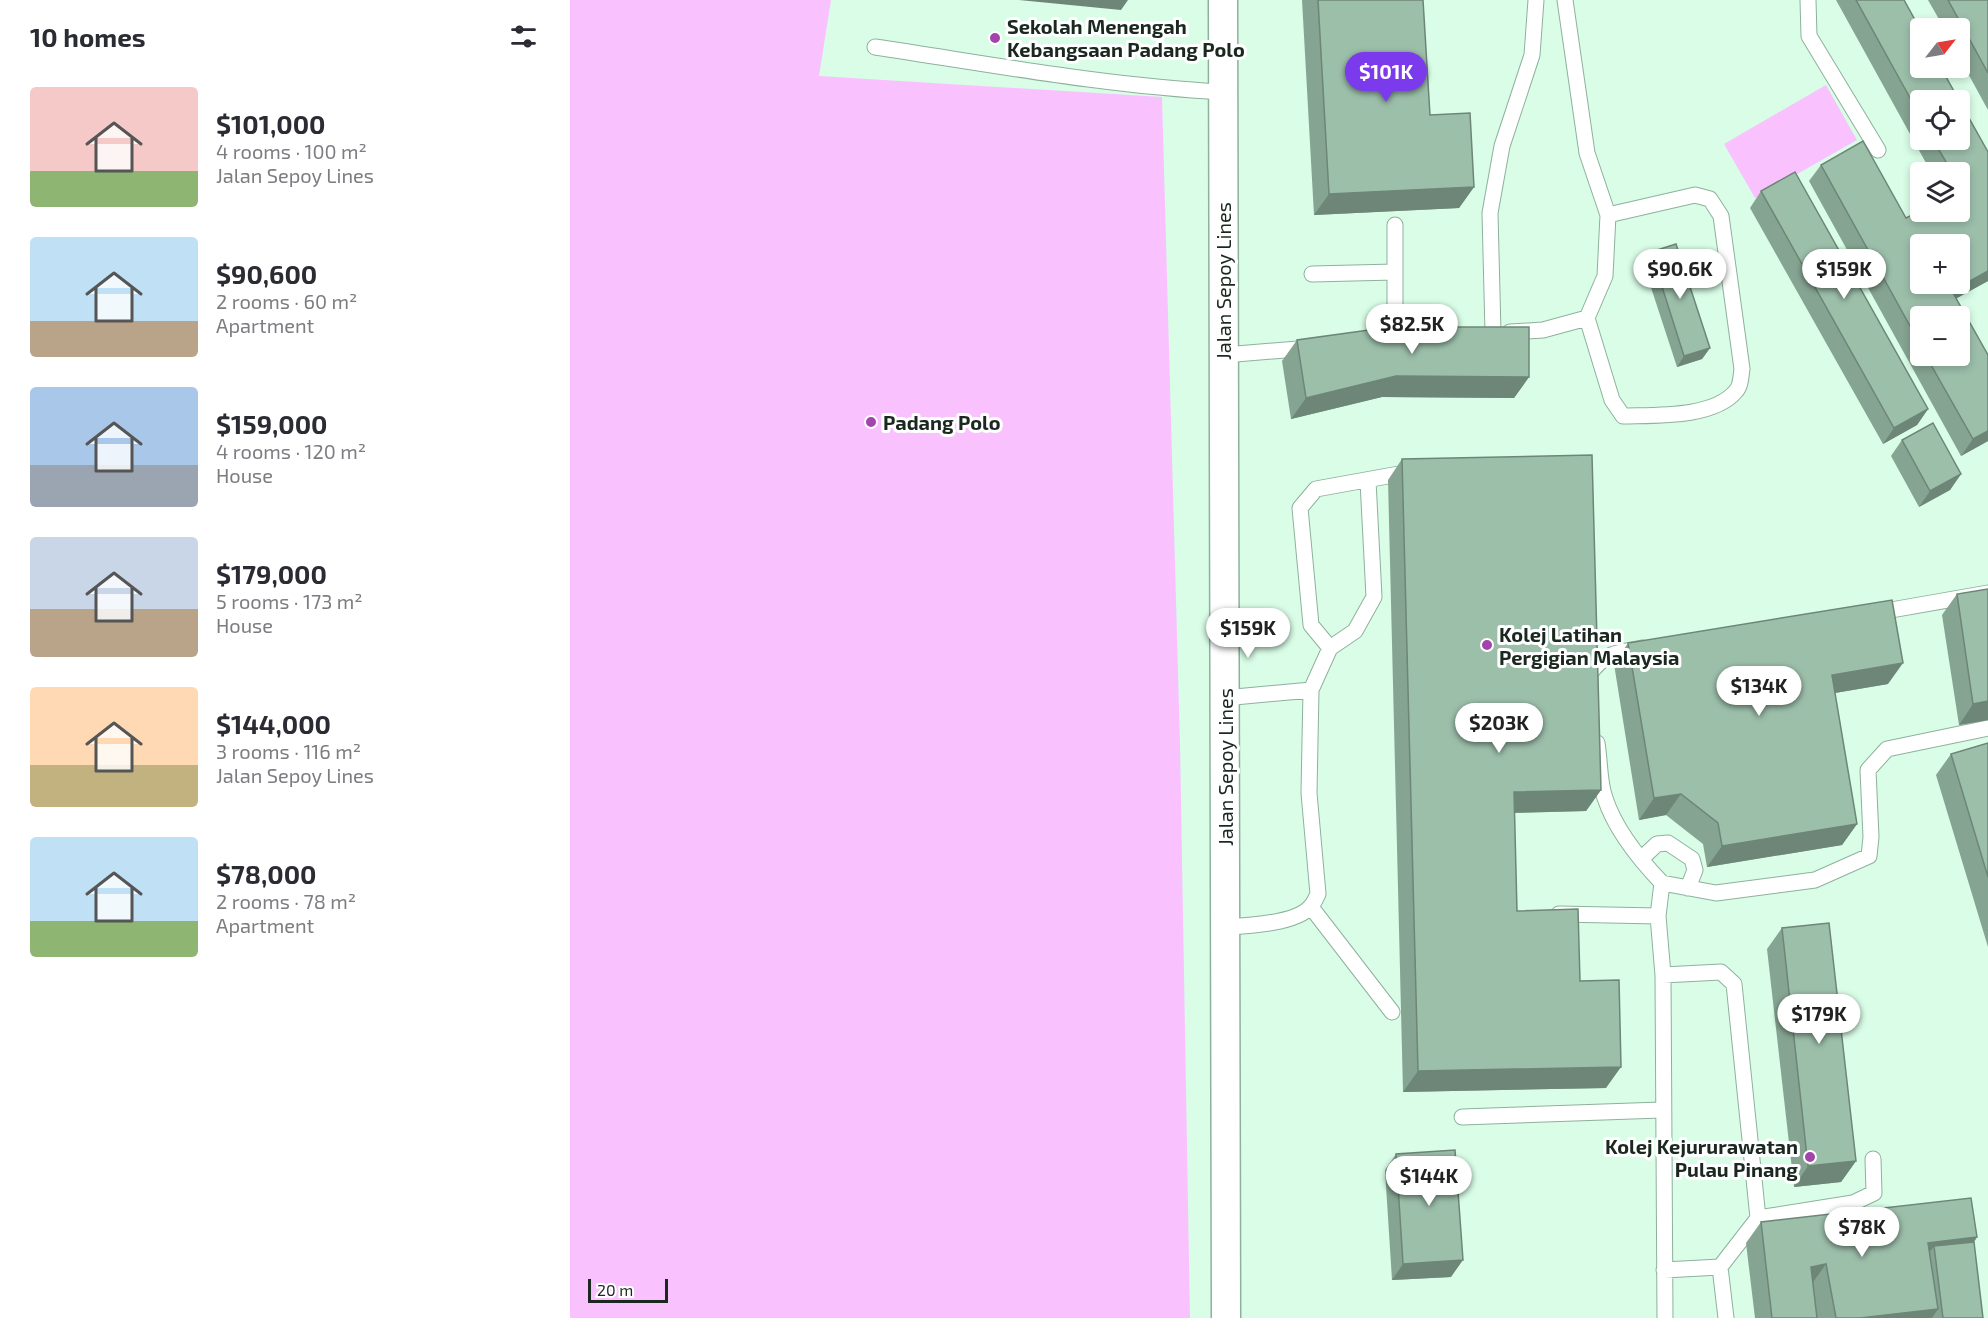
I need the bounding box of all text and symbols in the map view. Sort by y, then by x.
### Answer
place label: Sekolah Menengah Kebangsaan Padang Polo [1007,14,1245,61]
north arrow [1910,18,1970,78]
map controls [1910,18,1970,366]
icon: filters [507,20,540,53]
text: 10 homes [30,21,146,52]
marker: Sekolah Menengah Kebangsaan Padang Polo [988,31,1002,45]
pin: $101K [1344,52,1428,103]
text: $101K [1359,59,1413,83]
button: locate [1910,90,1970,150]
text: $101,000 [216,108,325,139]
icon: home [78,111,150,183]
text: 4 rooms · 100 m² [216,139,367,163]
button: layers [1910,162,1970,222]
text: Jalan Sepoy Lines [216,163,374,187]
street label: Jalan Sepoy Lines [1211,202,1235,360]
button: + [1910,234,1970,294]
pin: $90.6K [1631,249,1729,300]
pin: $159K [1802,249,1886,300]
text: $90.6K [1647,256,1713,280]
text: $159K [1816,256,1872,280]
text: $90,600 [216,258,317,289]
icon: home [78,261,150,333]
text: 2 rooms · 60 m² [216,289,357,313]
pin: $82.5K [1363,304,1461,355]
button: − [1910,306,1970,366]
text: $82.5K [1380,311,1444,335]
text: Apartment [216,313,314,337]
text: $159,000 [216,408,328,439]
place label: Padang Polo [883,410,1000,434]
icon: home [78,411,150,483]
marker: Padang Polo [864,415,878,429]
text: 4 rooms · 120 m² [216,439,366,463]
text: House [216,463,273,487]
text: $179,000 [216,558,327,589]
icon: home [78,561,150,633]
text: 5 rooms · 173 m² [216,589,363,613]
pin: $159K [1206,608,1290,659]
text: House [216,613,273,637]
text: $159K [1220,615,1276,639]
place label: Kolej Latihan Pergigian Malaysia [1499,622,1679,670]
marker: Kolej Latihan Pergigian Malaysia [1480,638,1494,652]
pin: $134K [1717,666,1801,717]
text: $134K [1731,673,1788,697]
street label: Jalan Sepoy Lines [1213,688,1237,846]
pin: $203K [1457,703,1541,754]
text: $144,000 [216,708,331,739]
text: $203K [1469,710,1529,734]
icon: home [78,711,150,783]
text: 3 rooms · 116 m² [216,739,361,763]
text: Jalan Sepoy Lines [216,763,374,787]
text: $78,000 [216,858,317,889]
icon: home [78,861,150,933]
text: 2 rooms · 78 m² [216,889,356,913]
text: Apartment [216,913,314,937]
pin: $179K [1777,994,1861,1045]
text: $179K [1791,1001,1847,1025]
place label: Kolej Kejururawatan Pulau Pinang [1605,1134,1798,1181]
marker: Kolej Kejururawatan Pulau Pinang [1803,1150,1817,1164]
pin: $144K [1387,1156,1471,1207]
text: $144K [1400,1163,1458,1187]
pin: $78K [1826,1207,1898,1258]
text: $78K [1838,1214,1886,1238]
scale bar [588,1276,668,1304]
text: 20 m [597,1280,633,1299]

